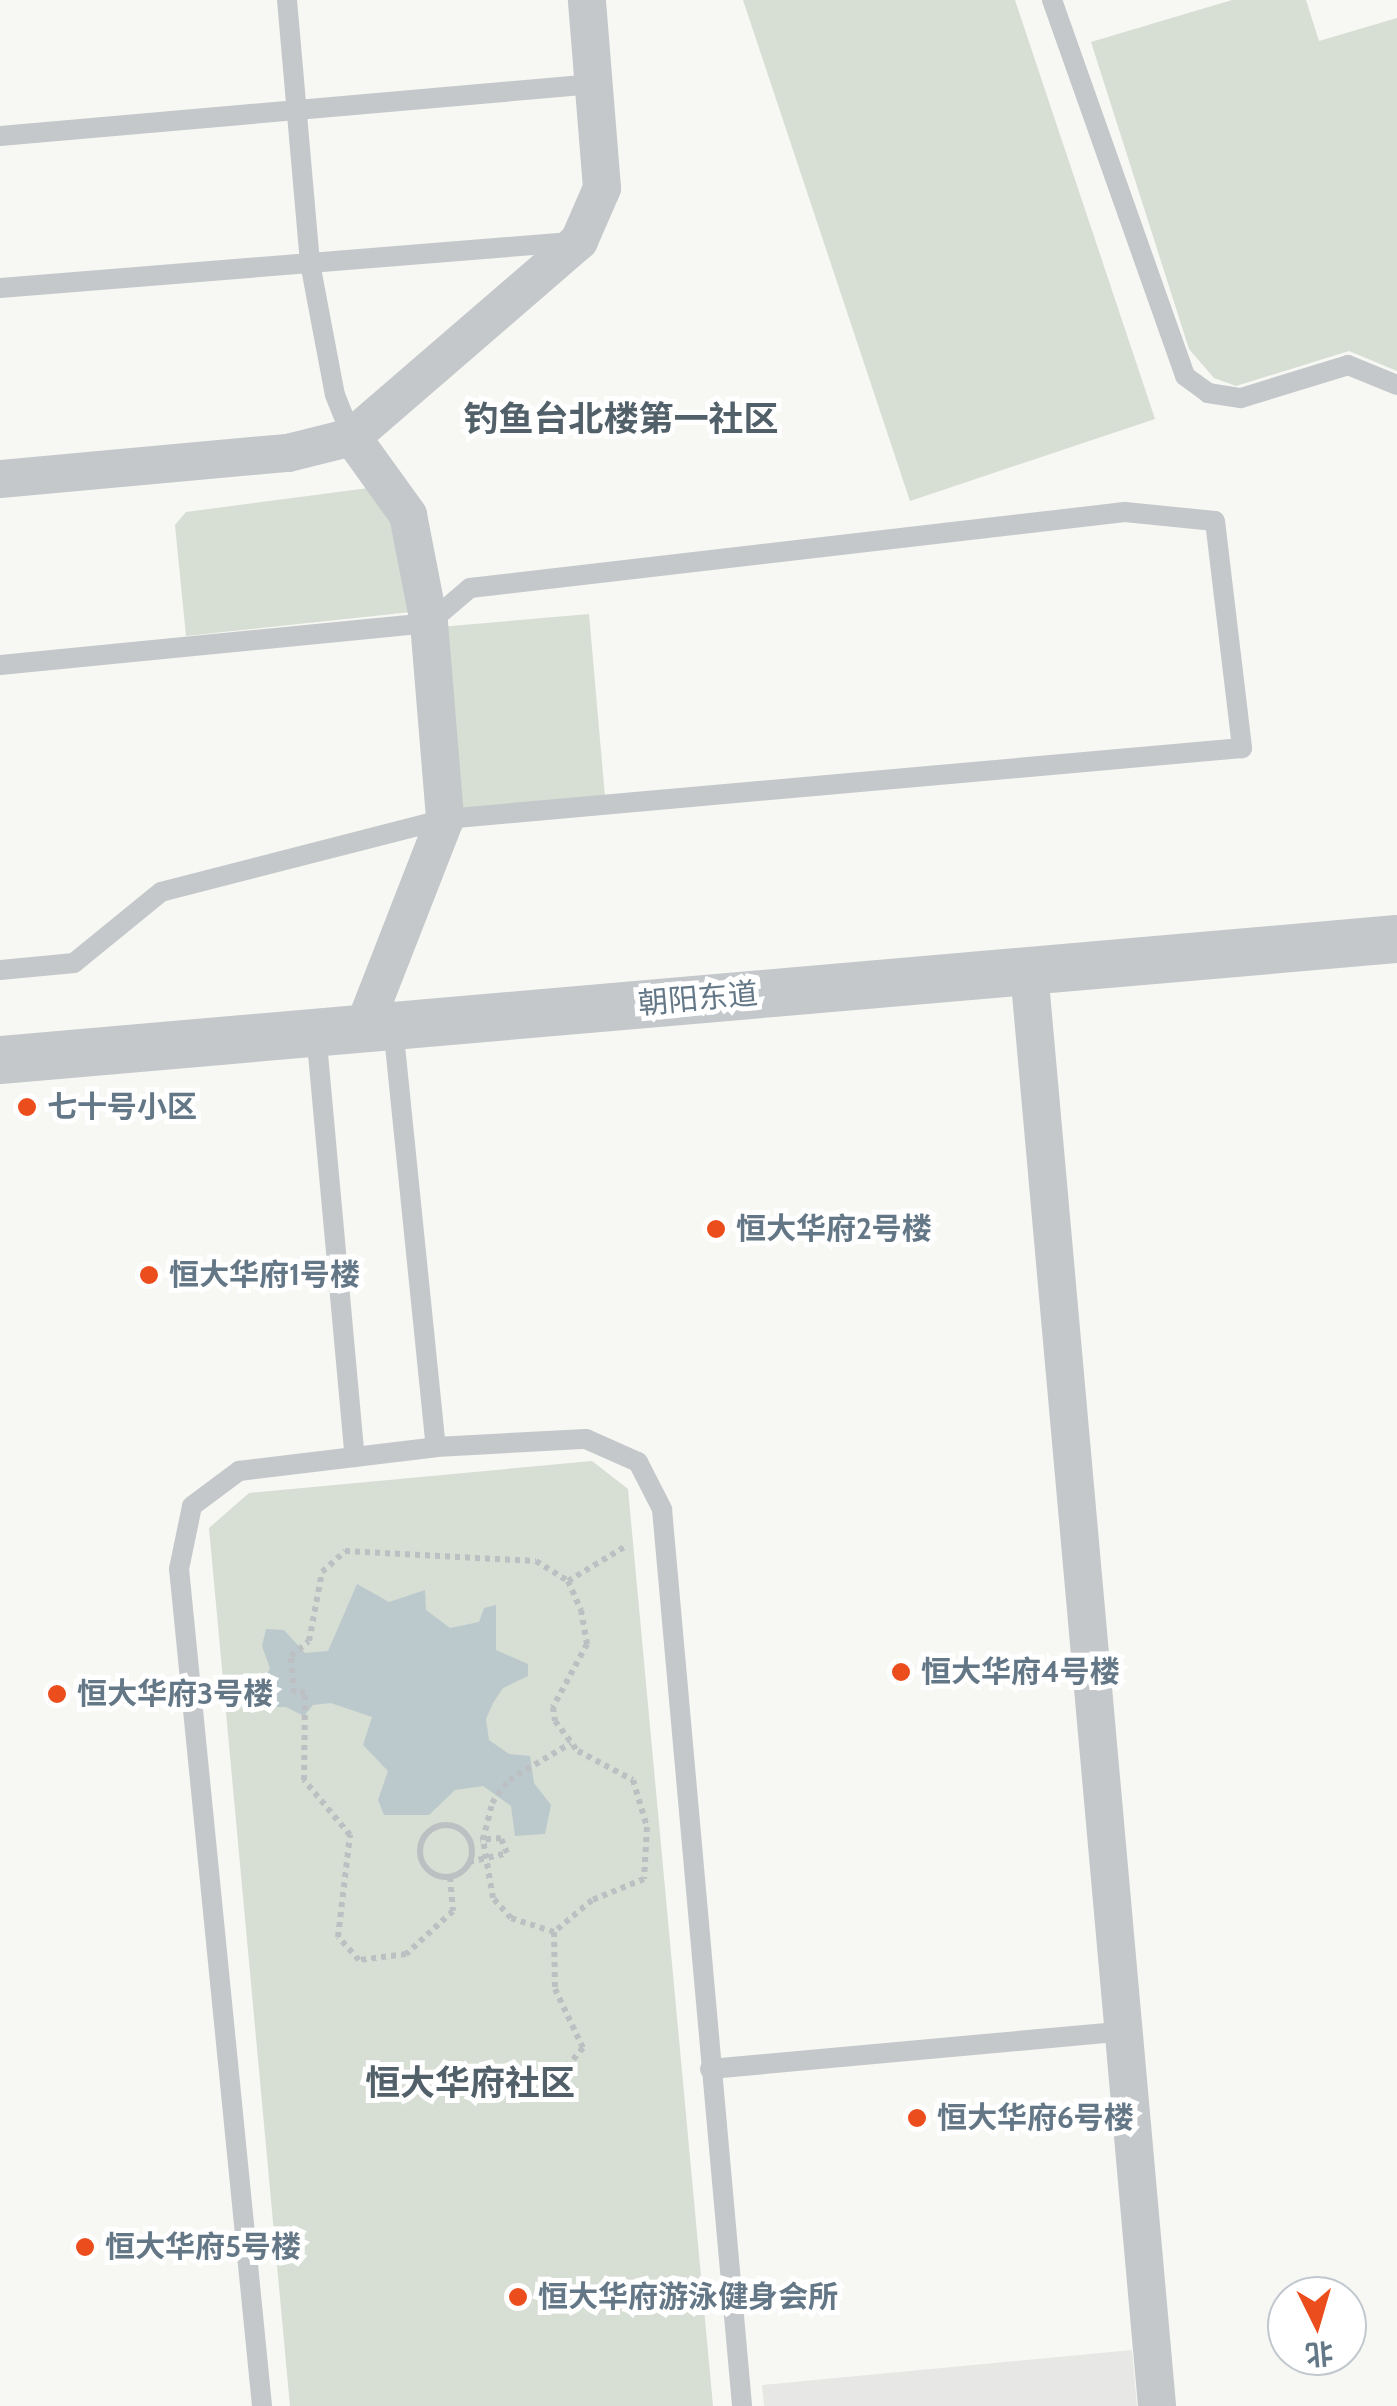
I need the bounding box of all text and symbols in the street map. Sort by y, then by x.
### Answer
district label: 钓鱼台北楼第一社区 [464,398,778,440]
street label: 朝阳东道 [637,976,759,1022]
place label: 七十号小区 [47,1089,197,1125]
marker: 七十号小区 [16,1096,38,1118]
place label: 恒大华府2号楼 [736,1211,932,1247]
marker: 恒大华府2号楼 [705,1218,727,1240]
place label: 恒大华府1号楼 [169,1257,360,1293]
marker: 恒大华府1号楼 [138,1264,160,1286]
place label: 恒大华府4号楼 [921,1654,1120,1690]
marker: 恒大华府4号楼 [890,1661,912,1683]
place label: 恒大华府3号楼 [77,1676,273,1712]
marker: 恒大华府3号楼 [46,1683,68,1705]
district label: 恒大华府社区 [365,2062,575,2104]
place label: 恒大华府6号楼 [937,2100,1134,2136]
marker: 恒大华府6号楼 [906,2107,928,2129]
place label: 恒大华府5号楼 [105,2229,301,2265]
marker: 恒大华府5号楼 [74,2236,96,2258]
north arrow [1267,2276,1367,2376]
place label: 恒大华府游泳健身会所 [538,2279,838,2315]
marker: 恒大华府游泳健身会所 [507,2286,529,2308]
text: 北 [1304,2336,1335,2372]

